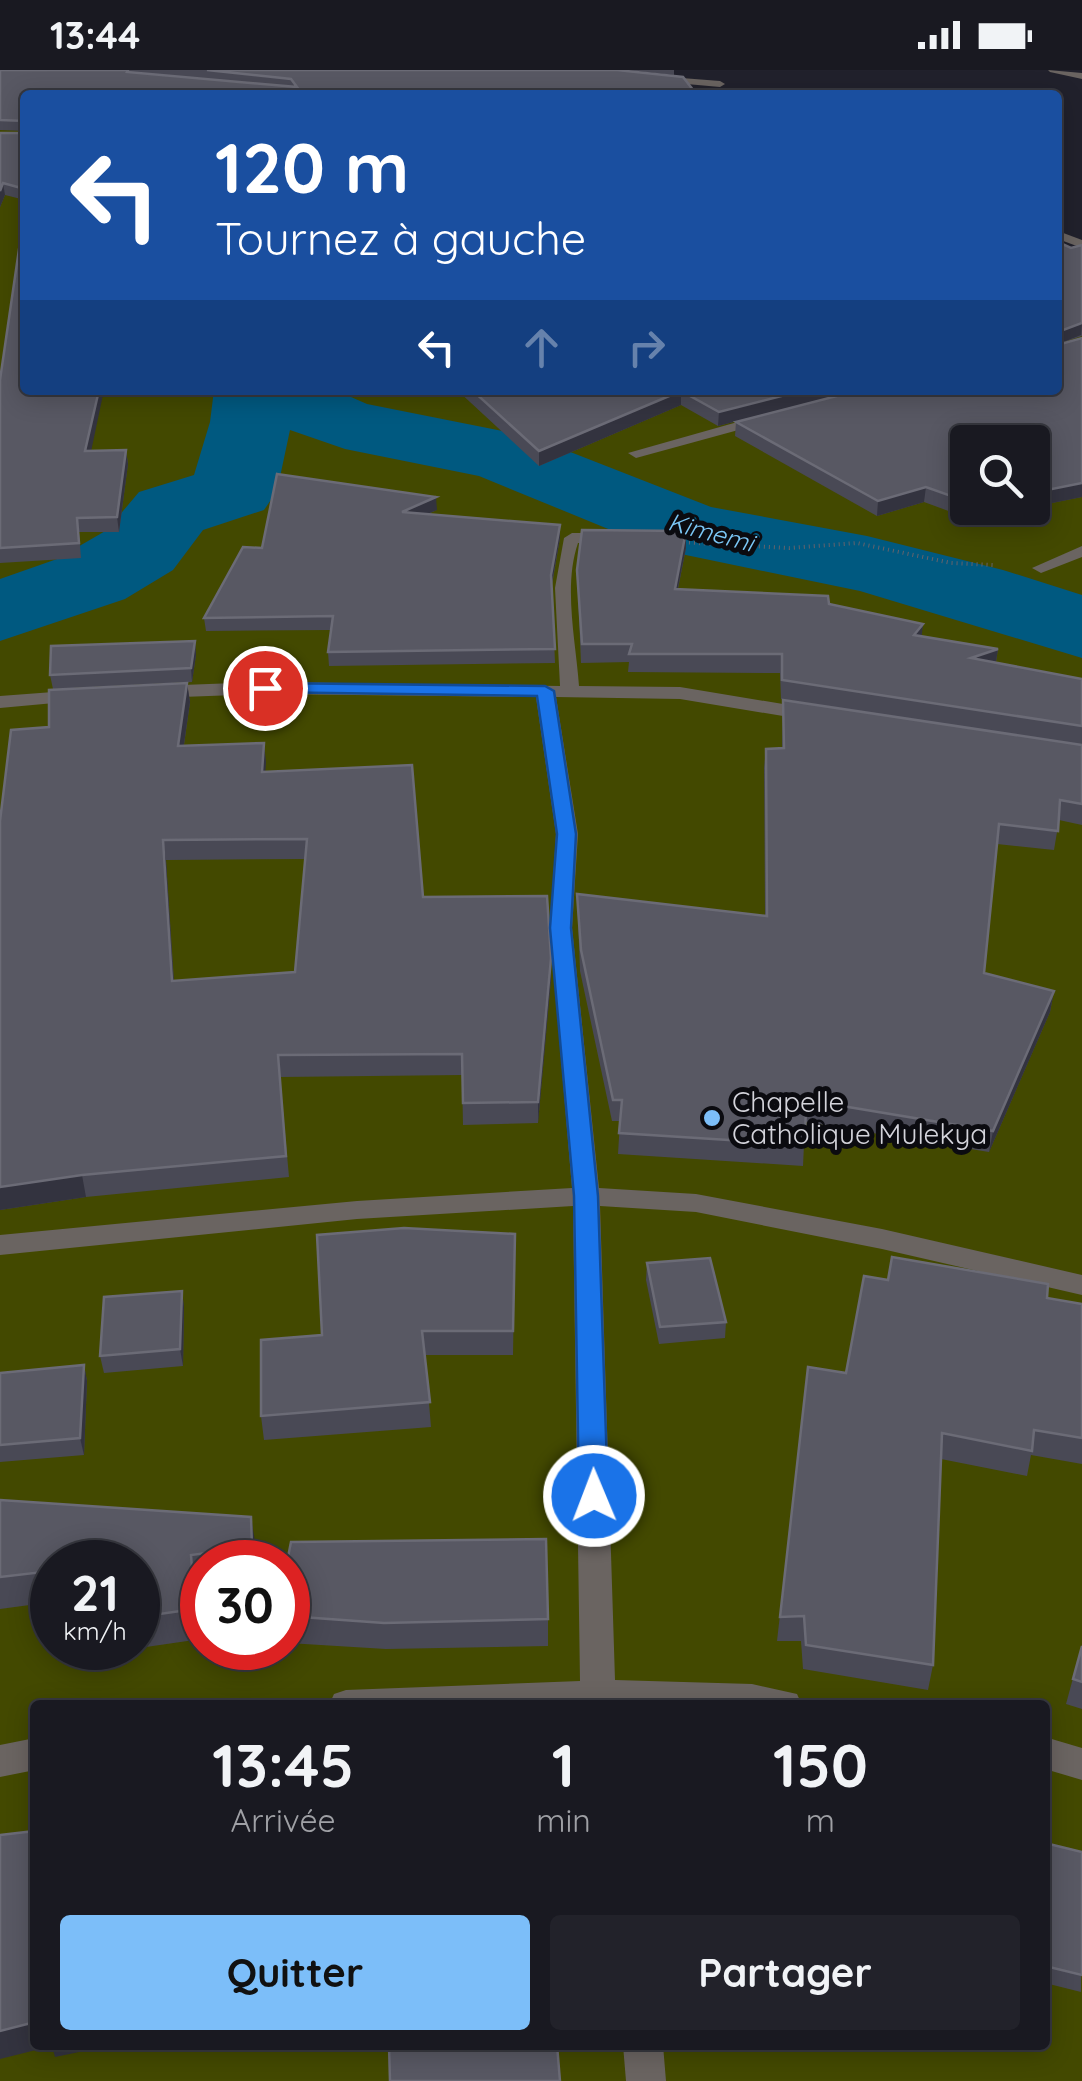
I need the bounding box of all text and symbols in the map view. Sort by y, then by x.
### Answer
text: 13:44 [50,11,140,59]
text: 120 m [215,123,409,211]
icon: left [50,130,180,260]
text: Tournez à gauche [215,210,586,266]
icon: left [409,320,464,375]
icon: ahead [514,320,569,375]
icon: right [619,320,674,375]
map controls [950,425,1050,525]
button: search [950,425,1050,525]
water label: Kimemi [665,505,760,558]
pin [223,646,308,731]
icon: arrive [238,661,293,716]
place label: Chapelle Catholique Mulekya [732,1084,987,1151]
marker: Chapelle Catholique Mulekya [701,1107,723,1129]
position arrow [542,1444,646,1548]
speed limit sign: 30 [180,1540,310,1670]
text: 21 [71,1561,119,1624]
text: km/h [63,1615,127,1646]
text: 13:45 [212,1727,354,1802]
text: 1 [552,1727,575,1802]
text: 150 [773,1727,868,1802]
text: Arrivée [231,1800,336,1840]
text: min [536,1800,591,1840]
text: m [806,1800,835,1840]
button: Quitter [60,1915,530,2030]
button: Partager [550,1915,1020,2030]

